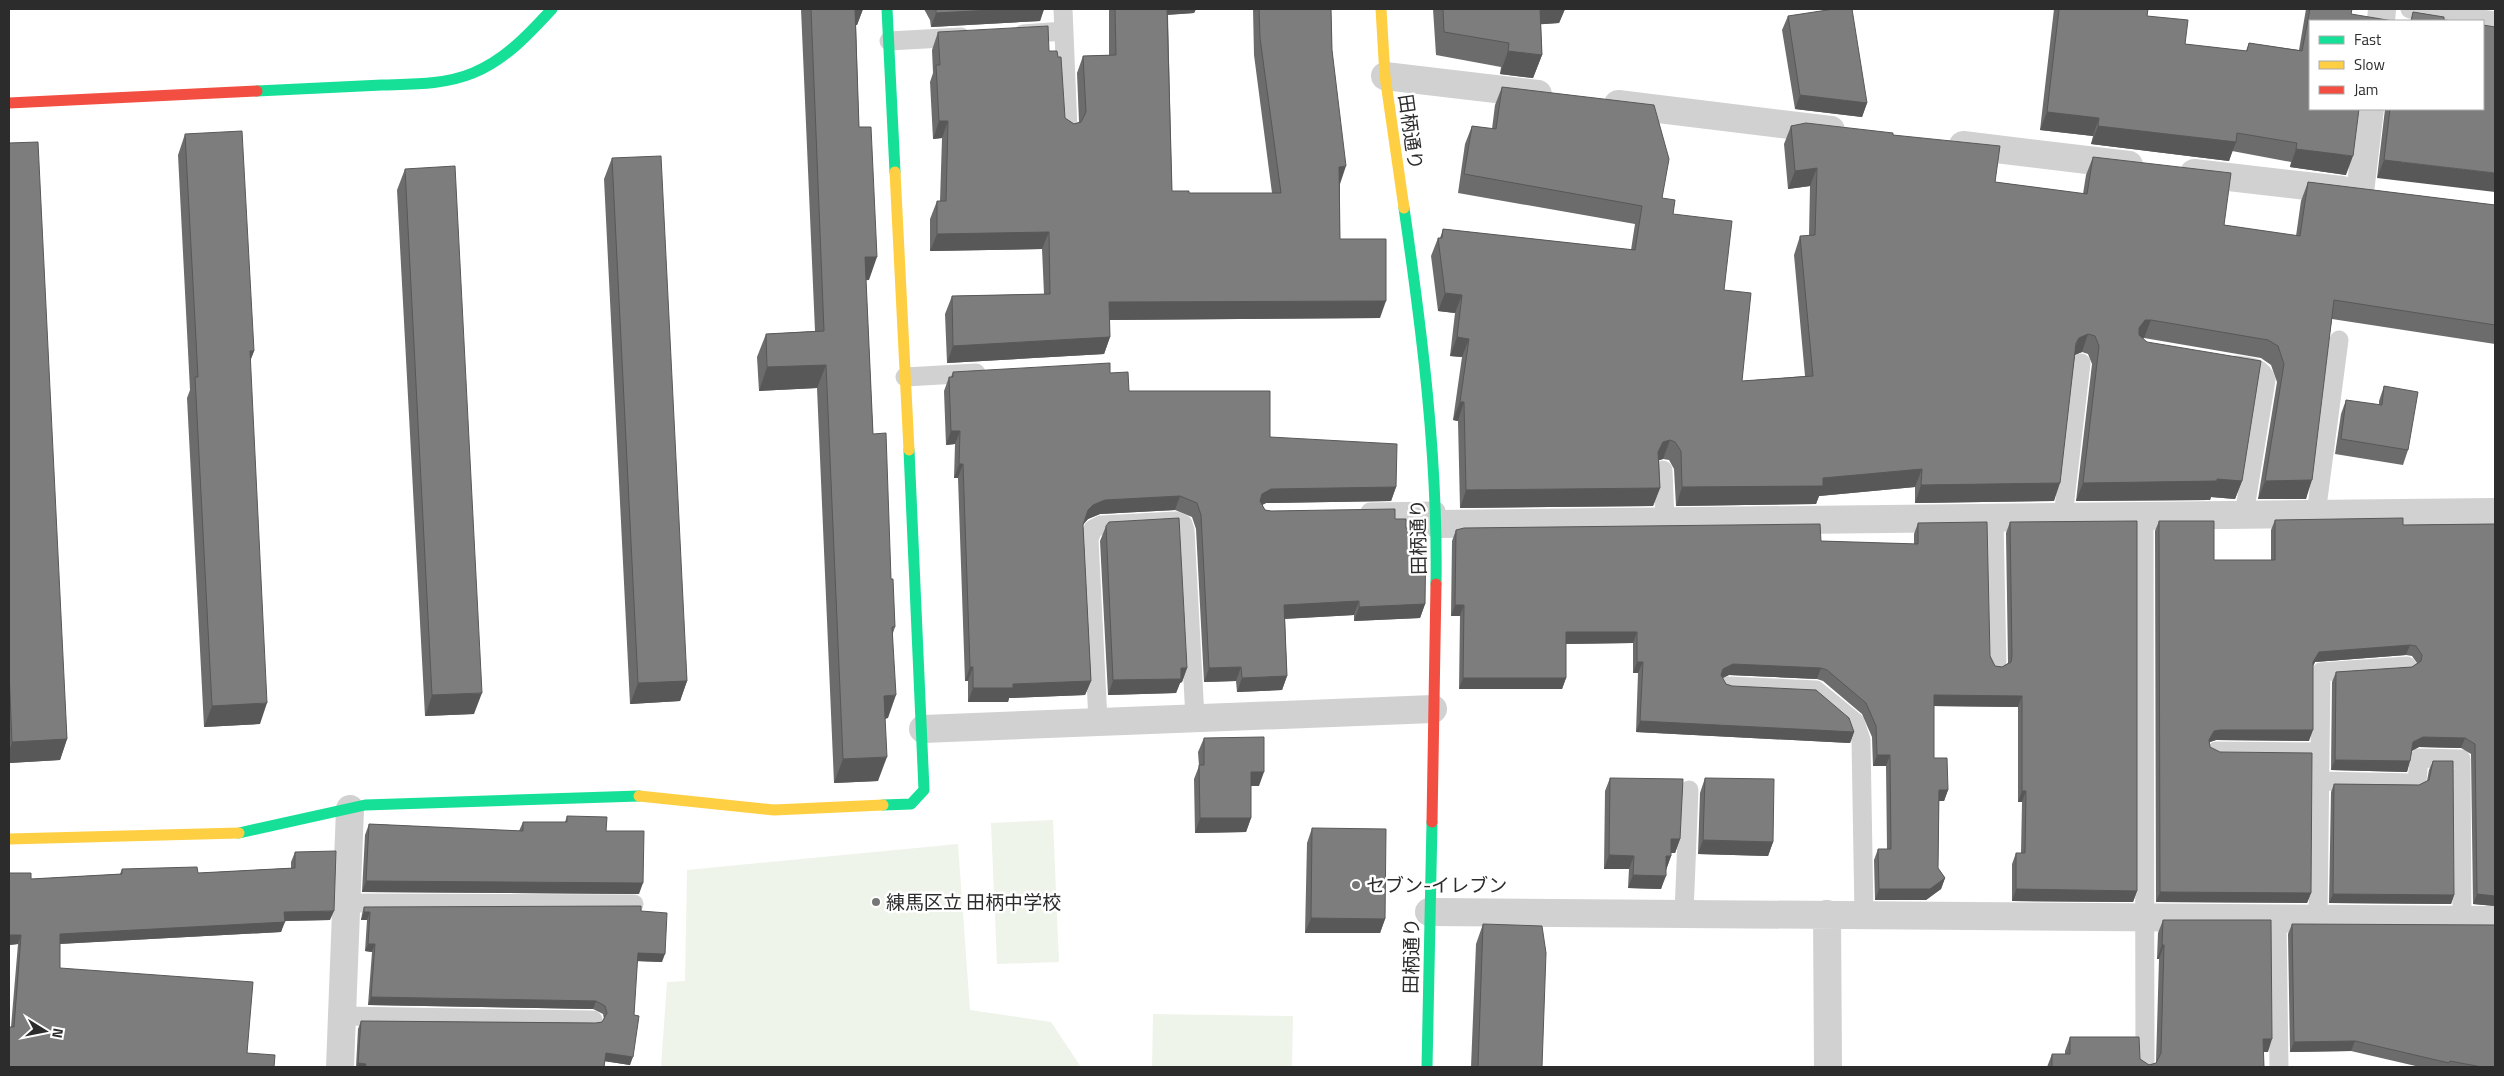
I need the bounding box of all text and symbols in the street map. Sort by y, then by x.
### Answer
legend [2309,20,2484,110]
text: Fast [2354,28,2382,51]
text: Slow [2354,53,2385,76]
text: Jam [2354,78,2378,101]
street label: 田柄通り [1392,92,1431,172]
street label: 田柄通り [1402,499,1433,575]
place label: セブン-イレブン [1366,870,1507,899]
marker: セブン-イレブン [1350,879,1362,891]
place label: 練馬区立 田柄中学校 [886,887,1061,916]
marker: 練馬区立 田柄中学校 [870,896,882,908]
street label: 田柄通り [1395,918,1426,994]
north arrow [20,1006,70,1056]
text: N [47,1027,69,1040]

